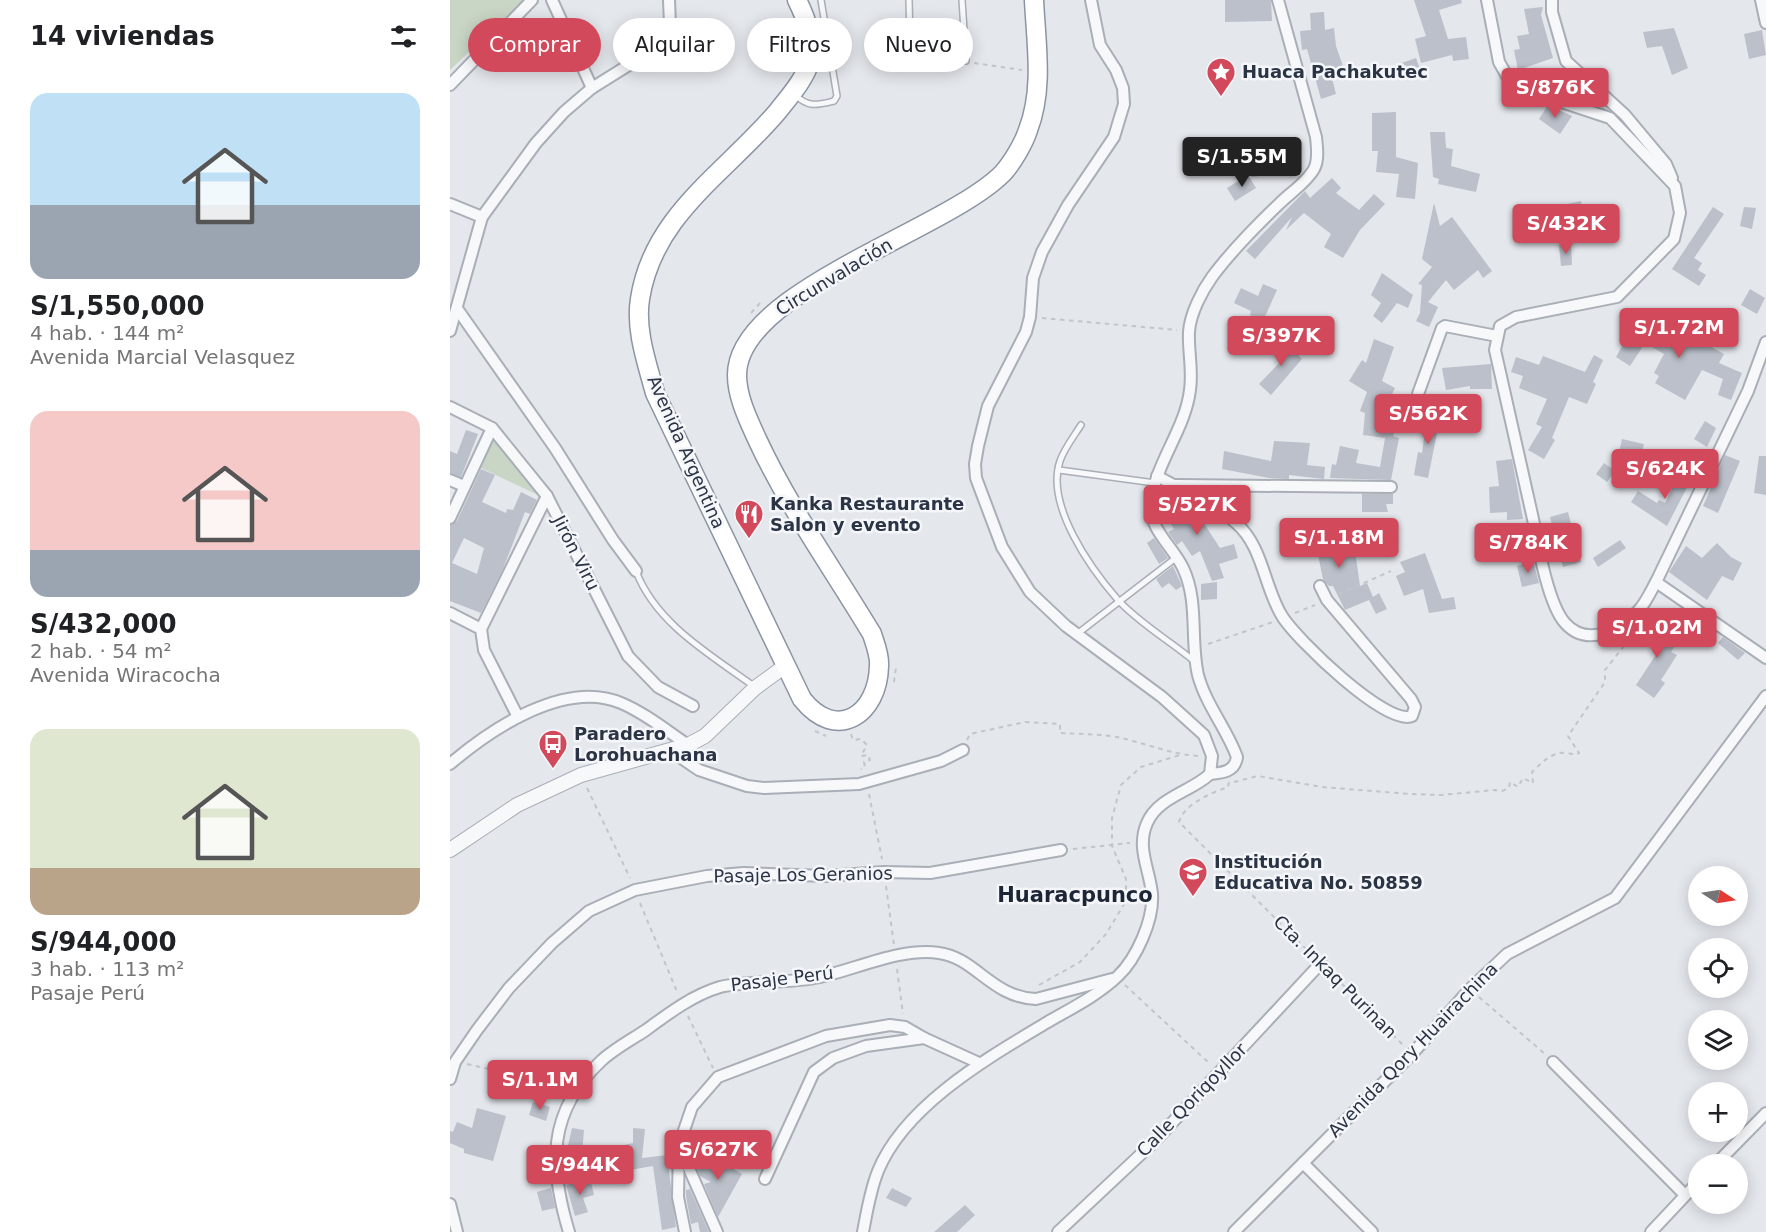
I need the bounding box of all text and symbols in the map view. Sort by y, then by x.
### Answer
chip: Comprar [468,18,601,72]
chip: Alquilar [613,18,735,72]
chip: Filtros [747,18,852,72]
chip: Nuevo [864,18,973,72]
icon: filters [387,20,420,53]
text: 14 viviendas [30,21,215,51]
place icon: Huaca Pachakutec [1205,56,1237,98]
place label: Huaca Pachakutec [1242,61,1428,82]
pin: S/876K [1506,68,1604,119]
text: S/876K [1516,75,1594,99]
icon: home [171,132,279,240]
pin: S/1.55M [1187,137,1297,188]
text: S/1.55M [1197,144,1287,168]
pin: S/432K [1517,204,1615,255]
text: S/432K [1527,211,1605,235]
street label: Circunvalación [772,233,896,320]
text: S/1,550,000 [30,291,205,321]
pin: S/1.72M [1624,308,1734,359]
text: S/1.72M [1634,315,1724,339]
pin: S/397K [1232,316,1330,367]
text: 4 hab. · 144 m² [30,321,184,345]
text: S/397K [1242,323,1320,347]
text: Avenida Marcial Velasquez [30,345,295,369]
street label: Avenida Argentina [643,372,730,532]
pin: S/562K [1379,394,1477,445]
text: S/562K [1389,401,1467,425]
pin: S/624K [1616,449,1714,500]
icon: home [171,450,279,558]
text: S/624K [1626,456,1704,480]
pin: S/527K [1148,485,1246,536]
text: S/527K [1158,492,1236,516]
place label: Kanka Restaurante Salon y evento [770,493,964,535]
restaurant icon: Kanka Restaurante Salon y evento [733,498,765,540]
street label: Jirón Viru [548,511,604,594]
pin: S/1.18M [1284,518,1394,569]
pin: S/784K [1479,523,1577,574]
text: S/1.18M [1294,525,1384,549]
text: S/784K [1489,530,1567,554]
pin: S/1.02M [1602,608,1712,659]
text: S/432,000 [30,609,177,639]
text: S/1.02M [1612,615,1702,639]
text: 2 hab. · 54 m² [30,639,171,663]
text: Avenida Wiracocha [30,663,221,687]
place label: Paradero Lorohuachana [574,723,717,765]
bus stop icon: Paradero Lorohuachana [537,728,569,770]
icon: home [171,768,279,876]
place label: Institución Educativa No. 50859 [1214,851,1423,893]
school or university icon: Institución Educativa No. 50859 [1177,856,1209,898]
street label: Pasaje Los Geranios [713,862,893,887]
north arrow [1688,866,1748,926]
map controls [1688,866,1748,1214]
district label: Huaracpunco [997,883,1153,907]
street label: Cta. Inkaq Purinan [1269,911,1401,1043]
text: S/944,000 [30,927,177,957]
button: locate [1688,938,1748,998]
text: 3 hab. · 113 m² [30,957,184,981]
street label: Avenida Qory Huairachina [1324,958,1502,1141]
street label: Pasaje Perú [729,962,835,995]
text: Pasaje Perú [30,981,145,1005]
button: layers [1688,1010,1748,1070]
street label: Calle Qoriqoyllor [1132,1038,1252,1161]
pin: S/1.1M [491,1060,589,1111]
text: S/1.1M [501,1067,579,1091]
button: + [1688,1082,1748,1142]
pin: S/627K [669,1130,767,1181]
text: S/627K [679,1137,757,1161]
pin: S/944K [531,1145,629,1196]
text: S/944K [541,1152,619,1176]
button: − [1688,1154,1748,1214]

